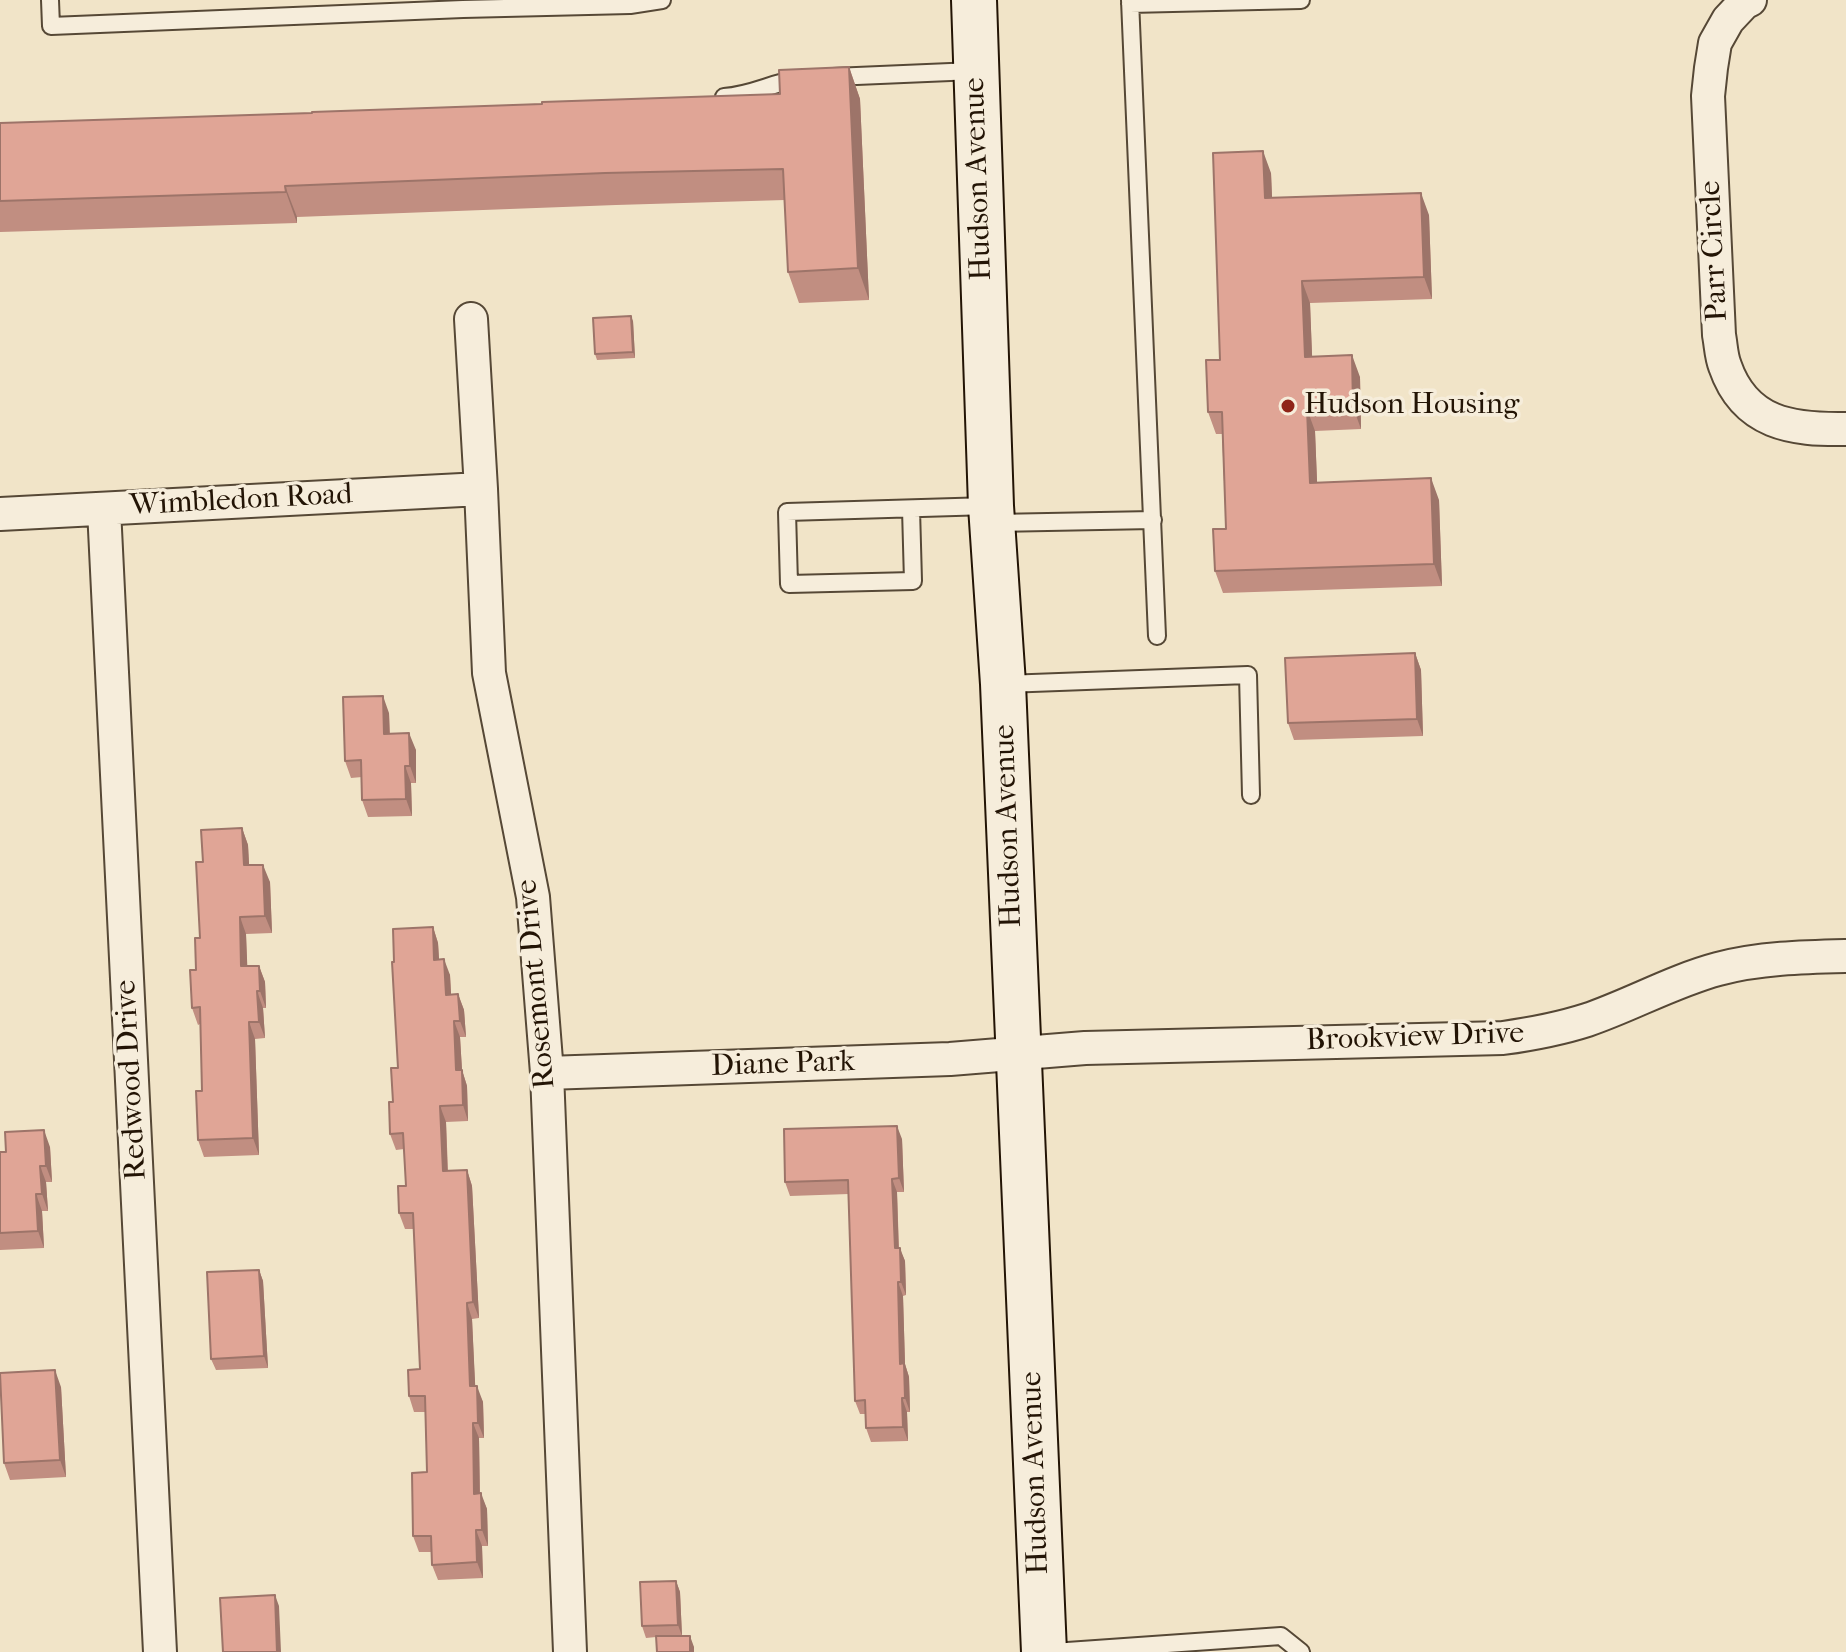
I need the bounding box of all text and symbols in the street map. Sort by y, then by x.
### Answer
street label: Hudson Avenue [957,77,1001,281]
street label: Parr Circle [1693,180,1737,322]
place label: Hudson Housing [1304,388,1519,424]
marker: Hudson Housing [1279,397,1297,415]
street label: Wimbledon Road [129,477,353,525]
street label: Hudson Avenue [987,724,1031,928]
street label: Rosemont Drive [510,878,564,1090]
street label: Redwood Drive [109,979,155,1181]
street label: Brookview Drive [1305,1016,1525,1060]
street label: Diane Park [711,1045,855,1085]
street label: Hudson Avenue [1014,1371,1058,1575]

